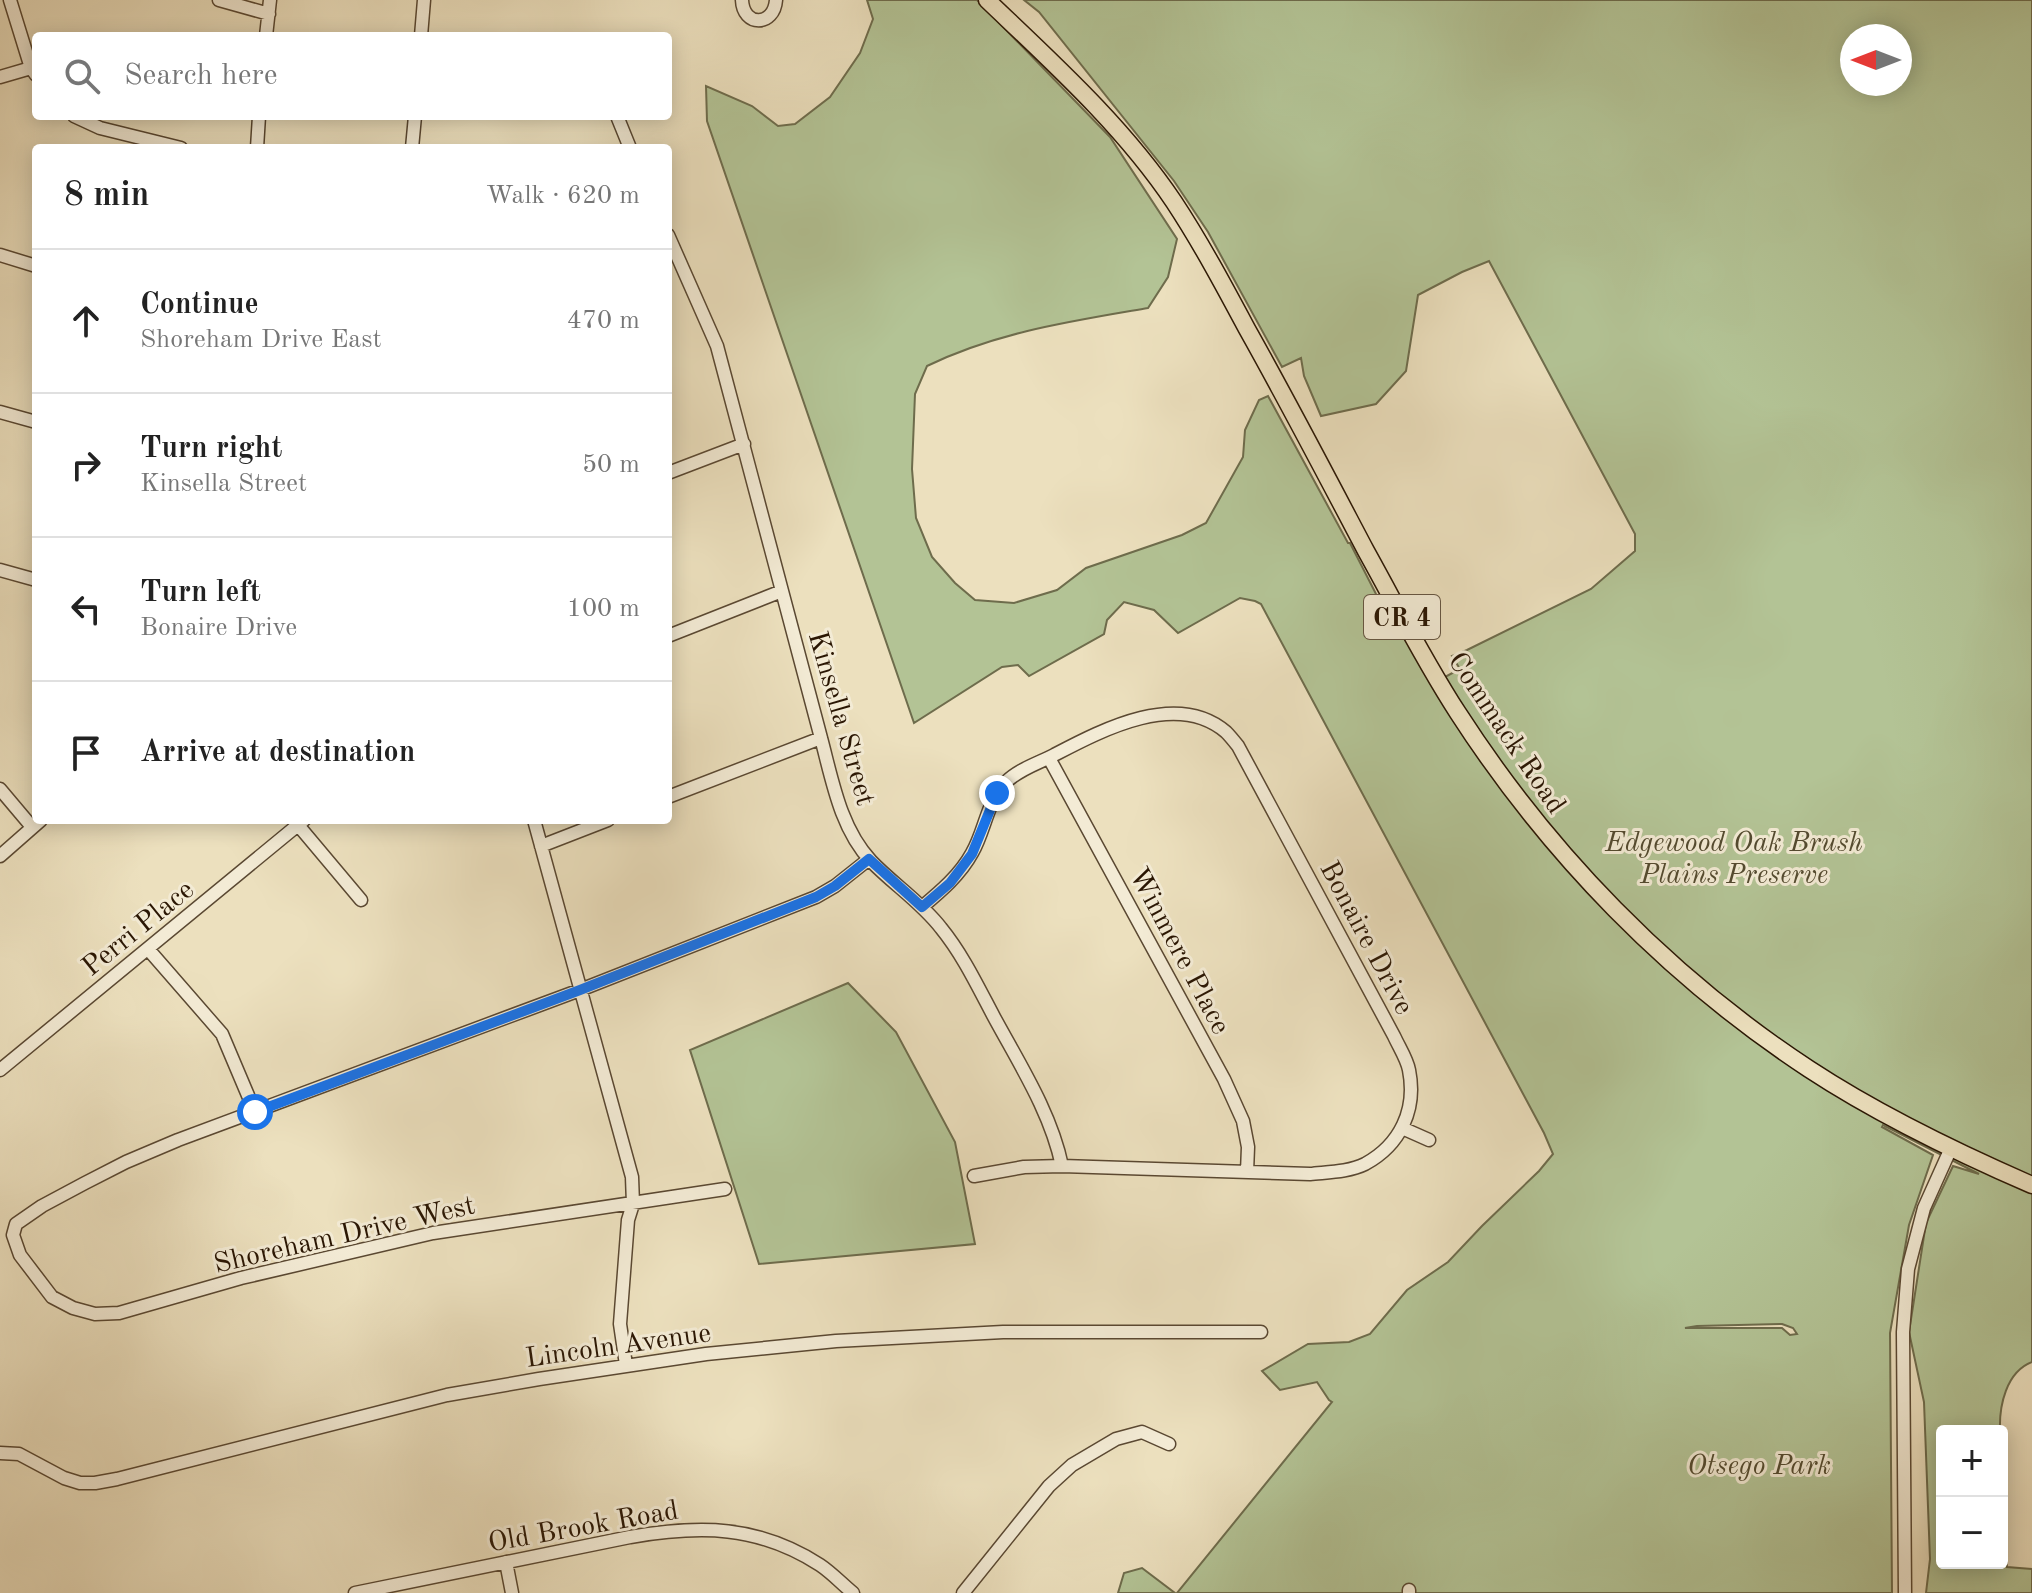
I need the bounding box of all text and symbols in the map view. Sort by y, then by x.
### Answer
north arrow [1840,24,1912,96]
search box [32,32,672,120]
icon: search [60,54,104,98]
text: Search here [124,61,278,91]
text: 8 min [64,179,149,213]
text: Walk · 620 m [486,183,640,209]
text: Continue [140,290,259,320]
icon: ahead [64,299,108,343]
text: 470 m [567,308,640,334]
text: Shoreham Drive East [140,327,382,353]
text: Turn right [140,434,282,464]
icon: right [64,443,108,487]
text: 50 m [582,452,640,478]
text: Kinsella Street [140,471,307,497]
text: Turn left [140,578,261,608]
icon: left [64,587,108,631]
road number: CR 4 [1364,595,1440,639]
text: 100 m [567,596,640,622]
text: Bonaire Drive [140,615,297,641]
street label: Kinsella Street [802,629,878,809]
street label: Commack Road [1441,648,1570,819]
icon: arrive [64,731,108,775]
text: Arrive at destination [140,738,415,768]
route end [979,775,1015,811]
park label: Edgewood Oak Brush Plains Preserve [1604,830,1863,890]
street label: Bonaire Drive [1313,857,1417,1020]
street label: Winmere Place [1123,864,1234,1039]
street label: Perri Place [78,876,200,982]
route start [237,1094,273,1130]
street label: Shoreham Drive West [211,1192,478,1280]
street label: Lincoln Avenue [524,1320,713,1374]
map controls [1936,1425,2008,1569]
button: + [1936,1425,2008,1497]
park label: Otsego Park [1687,1453,1831,1481]
street label: Old Brook Road [486,1497,681,1558]
button: − [1936,1497,2008,1569]

